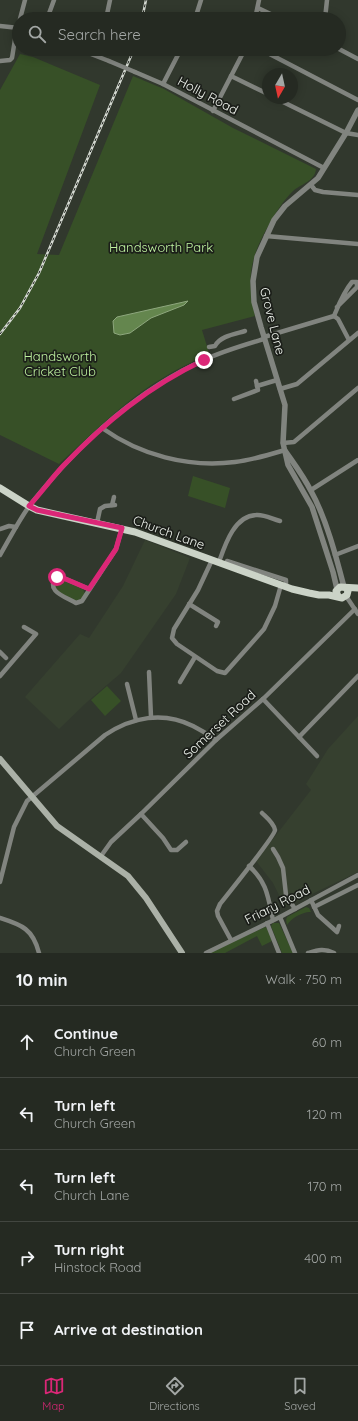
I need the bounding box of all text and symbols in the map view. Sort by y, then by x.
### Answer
search box [12,12,346,56]
icon: search [26,23,48,45]
text: Search here [58,25,141,44]
north arrow [262,68,298,104]
street label: Holly Road [175,72,241,118]
park label: Handsworth Park [109,239,213,255]
street label: Grove Lane [257,286,289,356]
park label: Handsworth Cricket Club [23,348,97,379]
route end [195,351,213,369]
street label: Church Lane [131,512,207,552]
route start [48,568,66,586]
street label: Somerset Road [180,686,258,762]
street label: Friary Road [242,881,312,927]
text: 10 min [16,969,68,990]
text: Walk · 750 m [265,971,342,987]
text: Continue [54,1024,118,1043]
icon: ahead [16,1031,38,1053]
text: 60 m [312,1034,342,1050]
text: Church Green [54,1043,136,1059]
text: Turn left [54,1096,116,1115]
icon: left [16,1103,38,1125]
text: 120 m [307,1106,342,1122]
text: Church Green [54,1115,136,1131]
text: Turn left [54,1168,116,1187]
icon: left [16,1175,38,1197]
text: 170 m [307,1178,342,1194]
text: Church Lane [54,1187,129,1203]
text: Turn right [54,1240,125,1259]
icon: right [16,1247,38,1269]
text: 400 m [304,1250,342,1266]
text: Hinstock Road [54,1259,141,1275]
icon: arrive [16,1319,38,1341]
text: Arrive at destination [54,1320,203,1339]
tab: Map [42,1375,65,1413]
tab: Directions [149,1375,200,1413]
tab: Saved [284,1375,316,1413]

